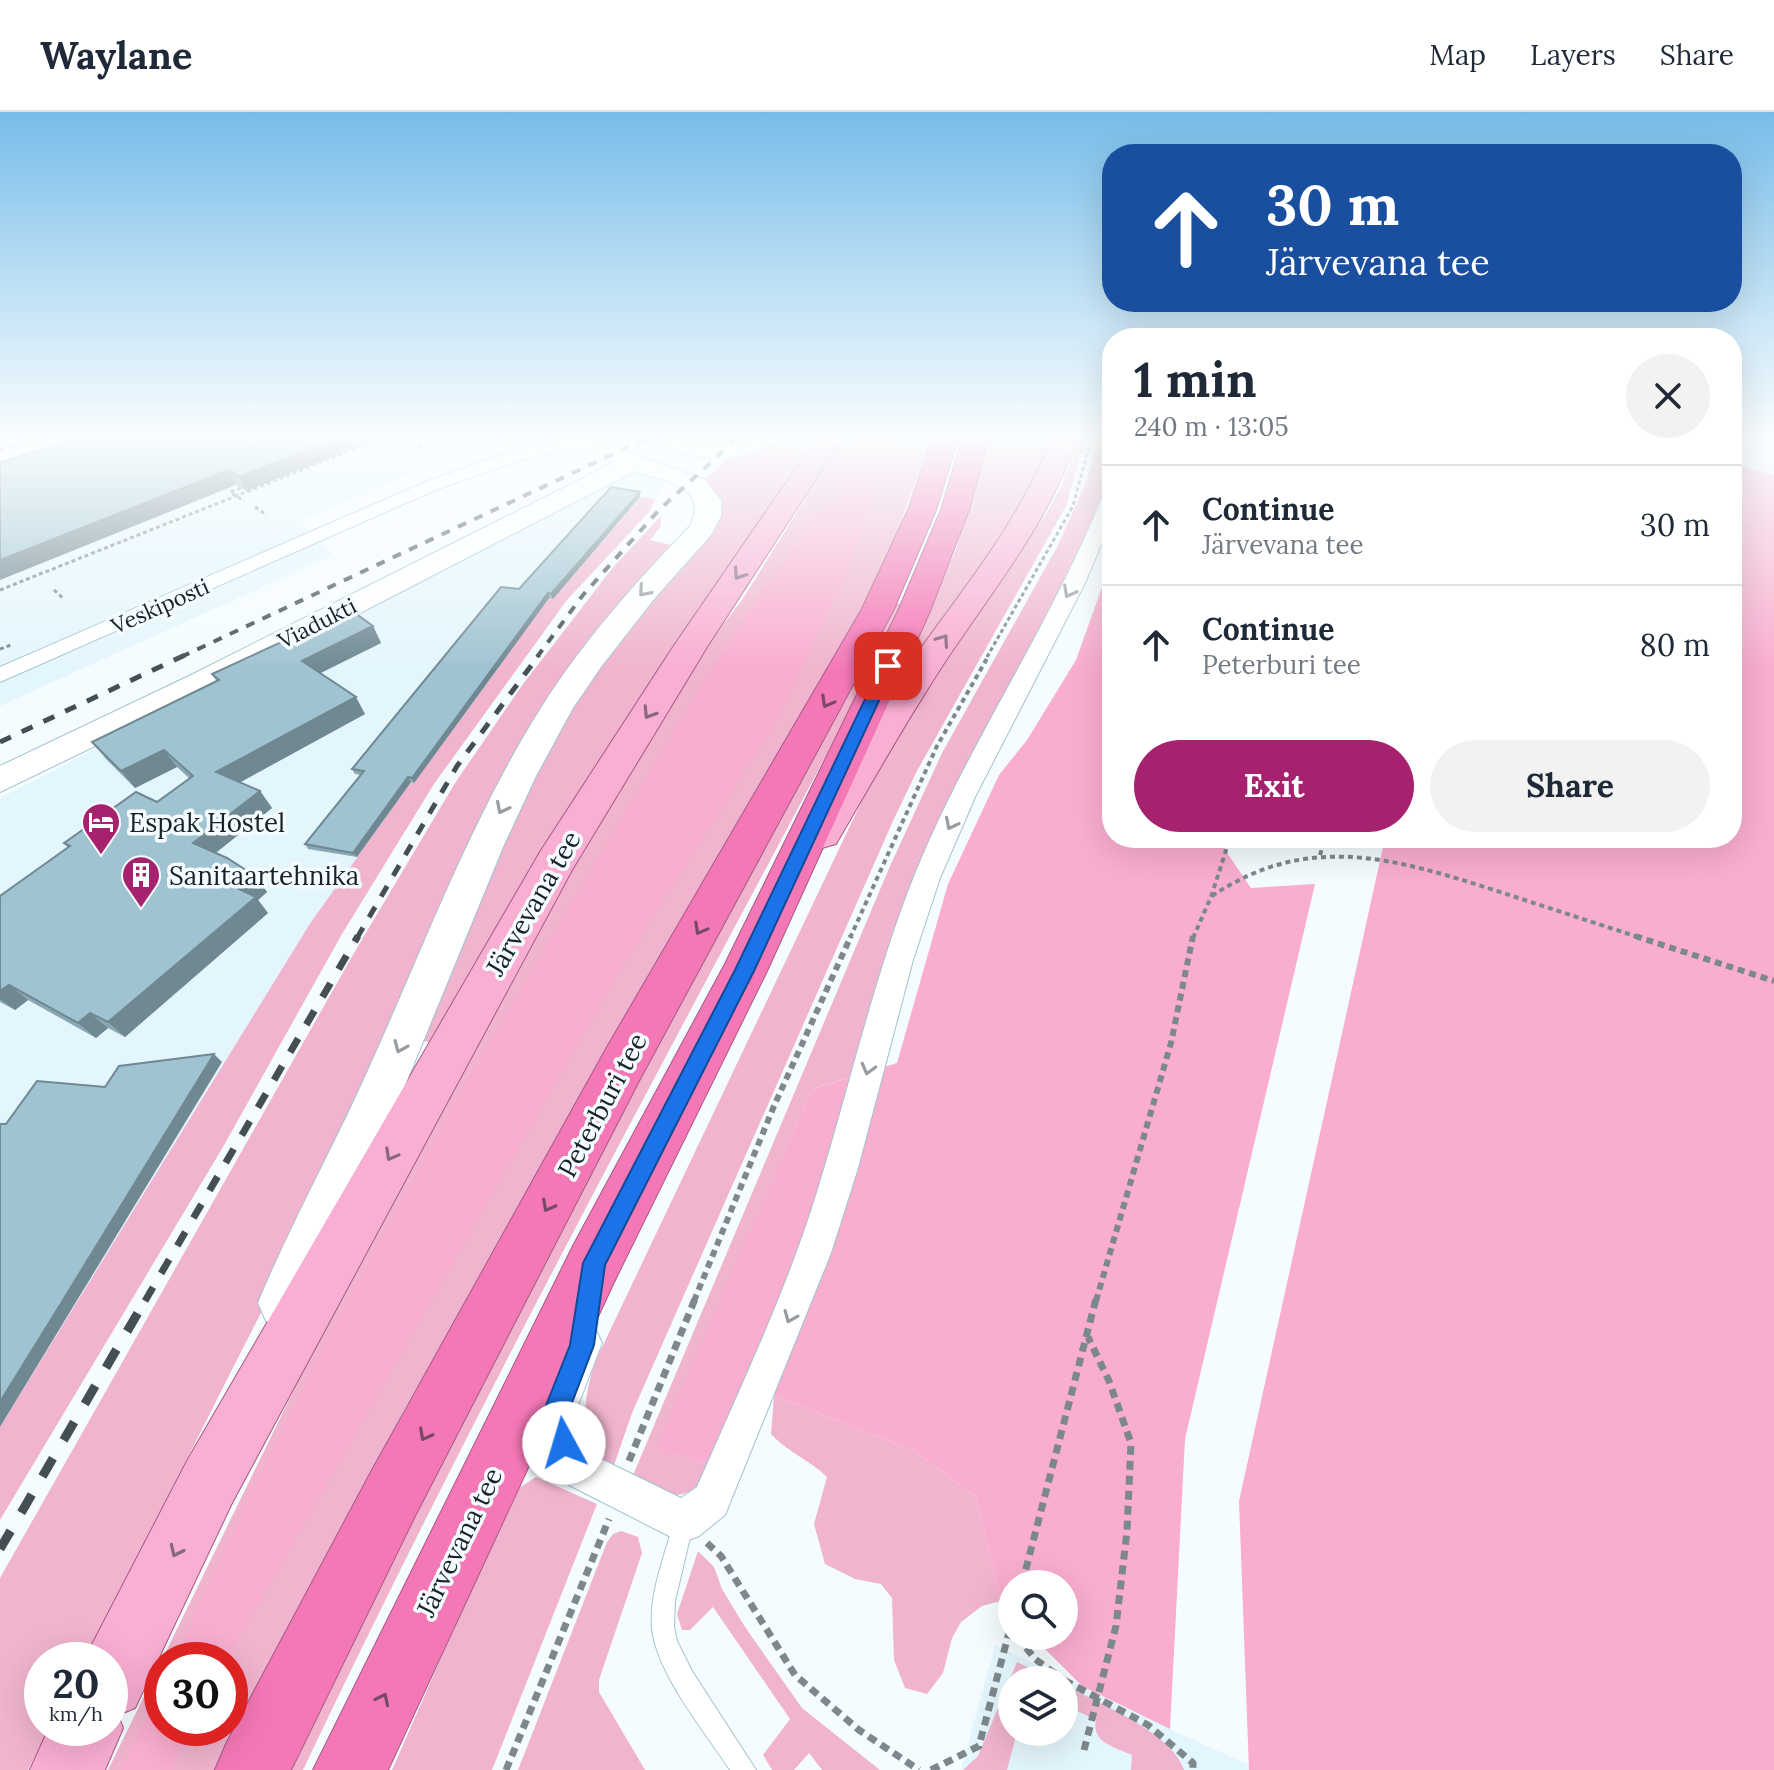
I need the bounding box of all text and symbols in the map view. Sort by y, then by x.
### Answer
text: Waylane [40,31,192,79]
text: Map [1429,37,1486,73]
text: Layers [1530,37,1616,73]
text: Share [1660,37,1734,73]
text: 30 m [1266,169,1399,240]
icon: ahead [1134,176,1238,280]
text: Järvevana tee [1266,239,1490,285]
text: 1 min [1134,349,1257,410]
button: close [1626,354,1710,438]
text: 240 m · 13:05 [1134,410,1289,443]
text: Continue [1202,490,1334,528]
icon: ahead [1134,503,1178,547]
text: 30 m [1640,506,1710,544]
text: Järvevana tee [1202,528,1364,561]
one-way arrow [734,565,749,579]
street label: Veskiposti [106,572,213,640]
one-way arrow [639,581,654,596]
one-way arrow [1064,584,1079,598]
street label: Viadukti [272,591,361,655]
text: Continue [1202,610,1334,648]
icon: ahead [1134,623,1178,667]
text: 80 m [1640,626,1710,664]
pin [854,632,922,700]
one-way arrow [933,635,948,649]
icon: arrive [866,644,910,688]
text: Peterburi tee [1202,648,1361,681]
one-way arrow [821,693,837,708]
one-way arrow [643,704,658,719]
button: Exit [1134,740,1414,832]
button: Share [1430,740,1710,832]
one-way arrow [496,799,512,814]
hotel icon: Espak Hostel [80,801,122,856]
place label: Espak Hostel [129,806,285,839]
one-way arrow [945,815,960,830]
street label: Järvevana tee [478,825,588,982]
building icon: Sanitaartehnika [120,854,162,909]
place label: Sanitaartehnika [169,859,359,892]
one-way arrow [694,921,709,935]
street label: Peterburi tee [550,1027,654,1183]
one-way arrow [394,1039,410,1053]
one-way arrow [860,1062,877,1076]
one-way arrow [385,1147,400,1161]
one-way arrow [542,1197,557,1212]
one-way arrow [783,1309,799,1323]
position arrow [522,1401,606,1485]
one-way arrow [419,1427,434,1441]
street label: Järvevana tee [408,1462,509,1623]
one-way arrow [170,1542,186,1557]
map controls [998,1570,1078,1746]
button: search [998,1570,1078,1650]
speed limit sign: 30 [144,1642,248,1746]
text: 20 [53,1658,99,1709]
button: layers [998,1666,1078,1746]
one-way arrow [373,1693,389,1708]
text: km/h [49,1701,103,1726]

